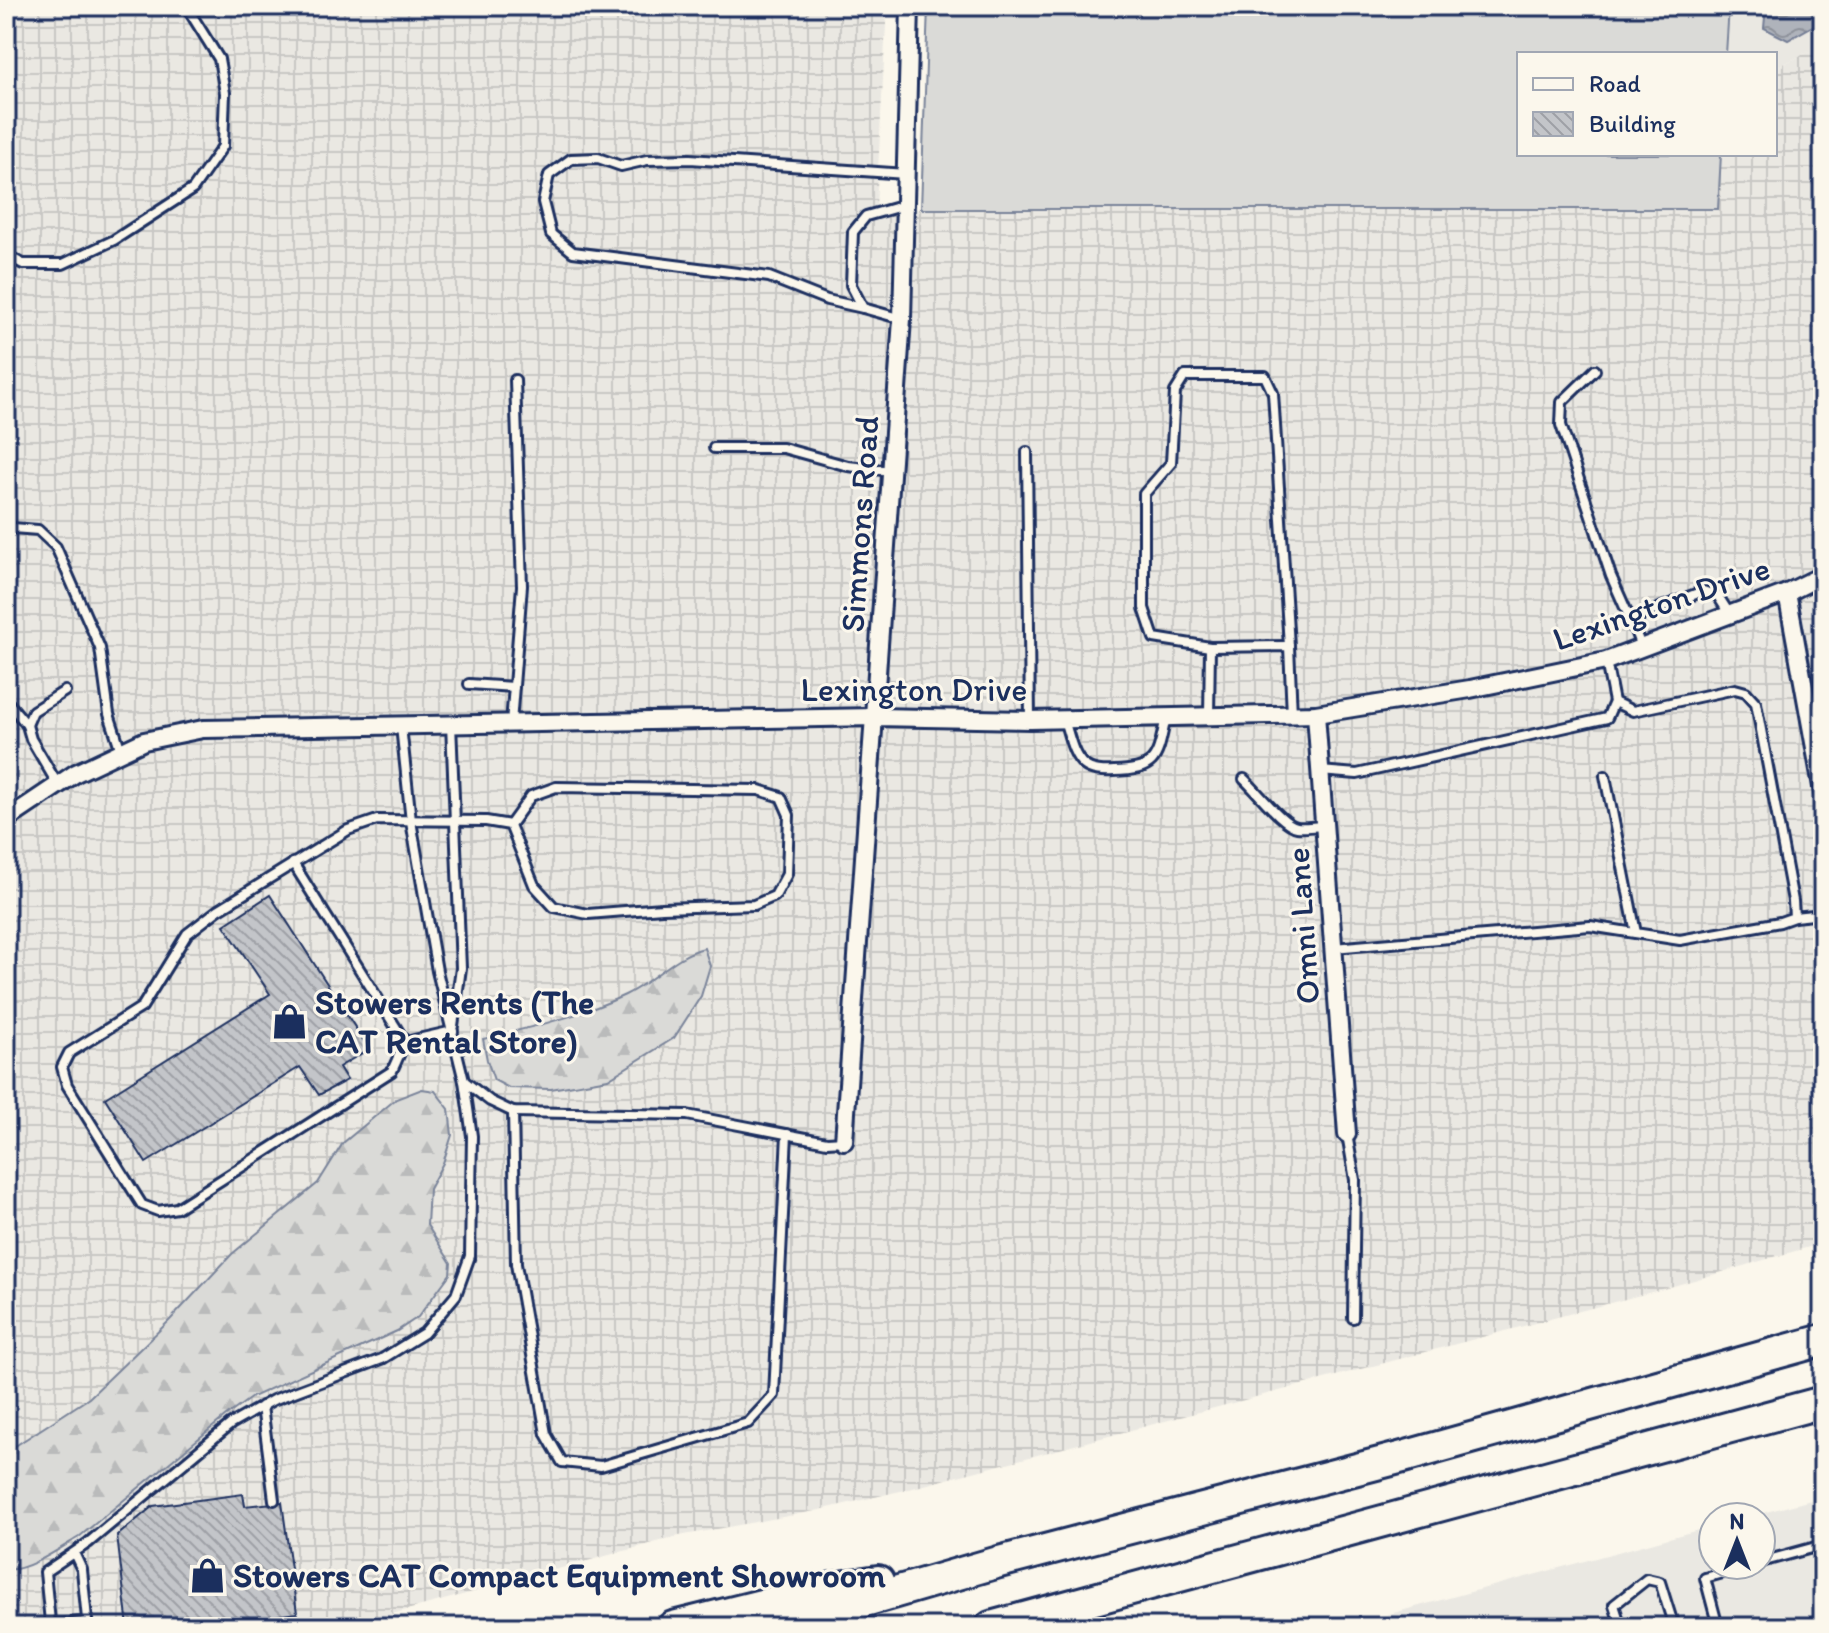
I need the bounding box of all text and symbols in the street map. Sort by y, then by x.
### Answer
legend [1517,52,1777,156]
text: Road [1589,69,1641,98]
text: Building [1589,109,1676,138]
street label: Simmons Road [831,414,888,634]
street label: Lexington Drive [1547,547,1775,660]
street label: Lexington Drive [801,669,1027,710]
street label: Omni Lane [1277,846,1328,1006]
place label: Stowers Rents (The CAT Rental Store) [315,982,594,1062]
shop icon: Stowers Rents (The CAT Rental Store) [270,1003,308,1041]
north arrow [1697,1501,1777,1581]
text: N [1730,1508,1744,1535]
place label: Stowers CAT Compact Equipment Showroom [233,1555,886,1596]
shop icon: Stowers CAT Compact Equipment Showroom [188,1556,226,1594]

